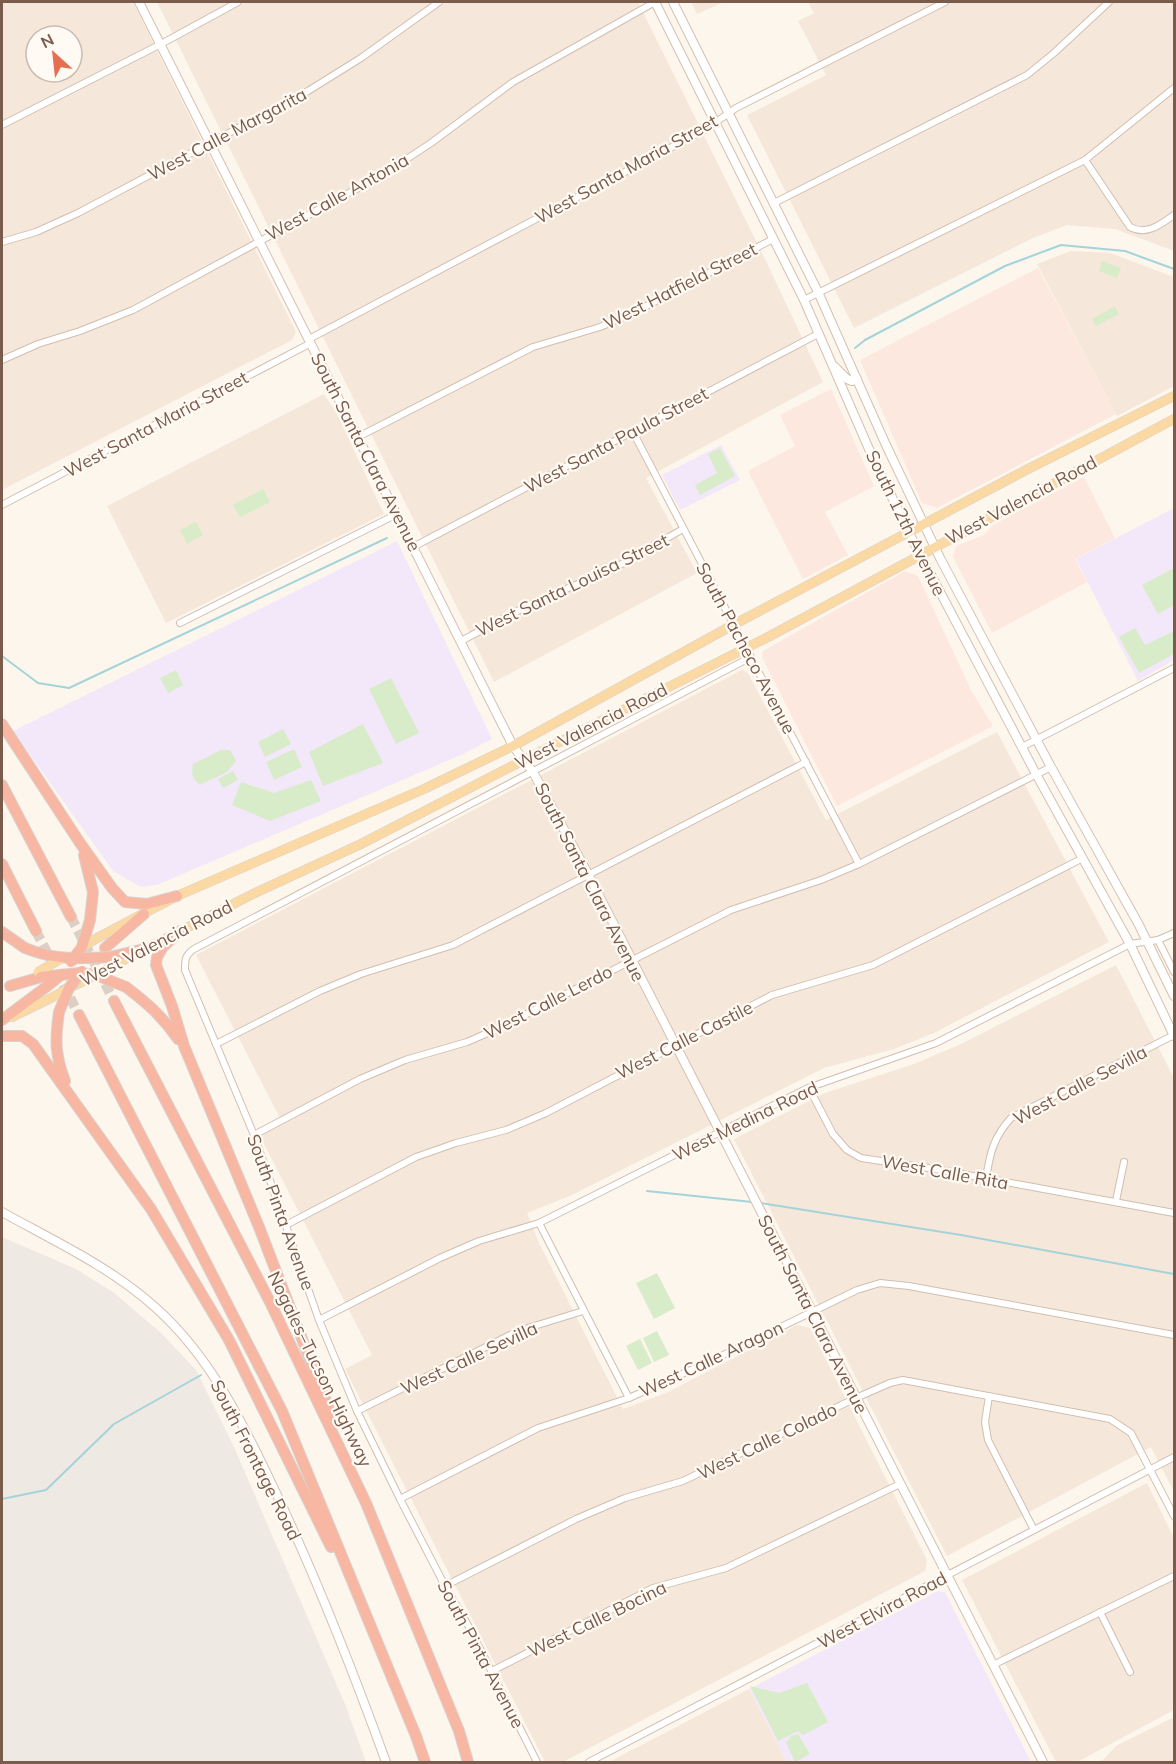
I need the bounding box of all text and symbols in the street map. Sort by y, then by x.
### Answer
north arrow [24,24,84,84]
text: N [37,29,57,52]
street label: West Calle Margarita [144,82,310,186]
street label: West Santa Maria Street [531,109,721,229]
street label: West Calle Antonia [261,148,413,246]
street label: West Hatfield Street [599,237,761,335]
street label: South Santa Clara Avenue [306,349,426,555]
street label: West Santa Maria Street [60,366,252,482]
street label: West Santa Paula Street [520,382,712,498]
street label: South 12th Avenue [861,446,951,600]
street label: West Valencia Road [941,450,1101,550]
street label: West Santa Louisa Street [472,528,672,642]
street label: South Pacheco Avenue [691,558,801,738]
street label: West Valencia Road [511,678,671,774]
street label: South Santa Clara Avenue [530,779,650,985]
street label: West Valencia Road [76,895,236,991]
street label: West Calle Lerdo [480,960,616,1044]
street label: West Calle Castile [612,996,756,1084]
street label: West Calle Sevilla [1009,1040,1151,1130]
street label: West Medina Road [668,1076,822,1166]
street label: South Pinta Avenue [242,1131,320,1293]
street label: West Calle Rita [880,1150,1010,1194]
street label: South Santa Clara Avenue [753,1211,873,1417]
street label: Nogales–Tucson Highway [263,1267,378,1471]
street label: West Calle Aragon [635,1315,787,1403]
street label: West Calle Sevilla [397,1316,541,1400]
street label: South Frontage Road [206,1376,306,1544]
street label: West Calle Colado [693,1397,841,1485]
street label: West Elvira Road [813,1566,951,1654]
street label: West Calle Bocina [524,1575,670,1663]
street label: South Pinta Avenue [432,1576,530,1732]

